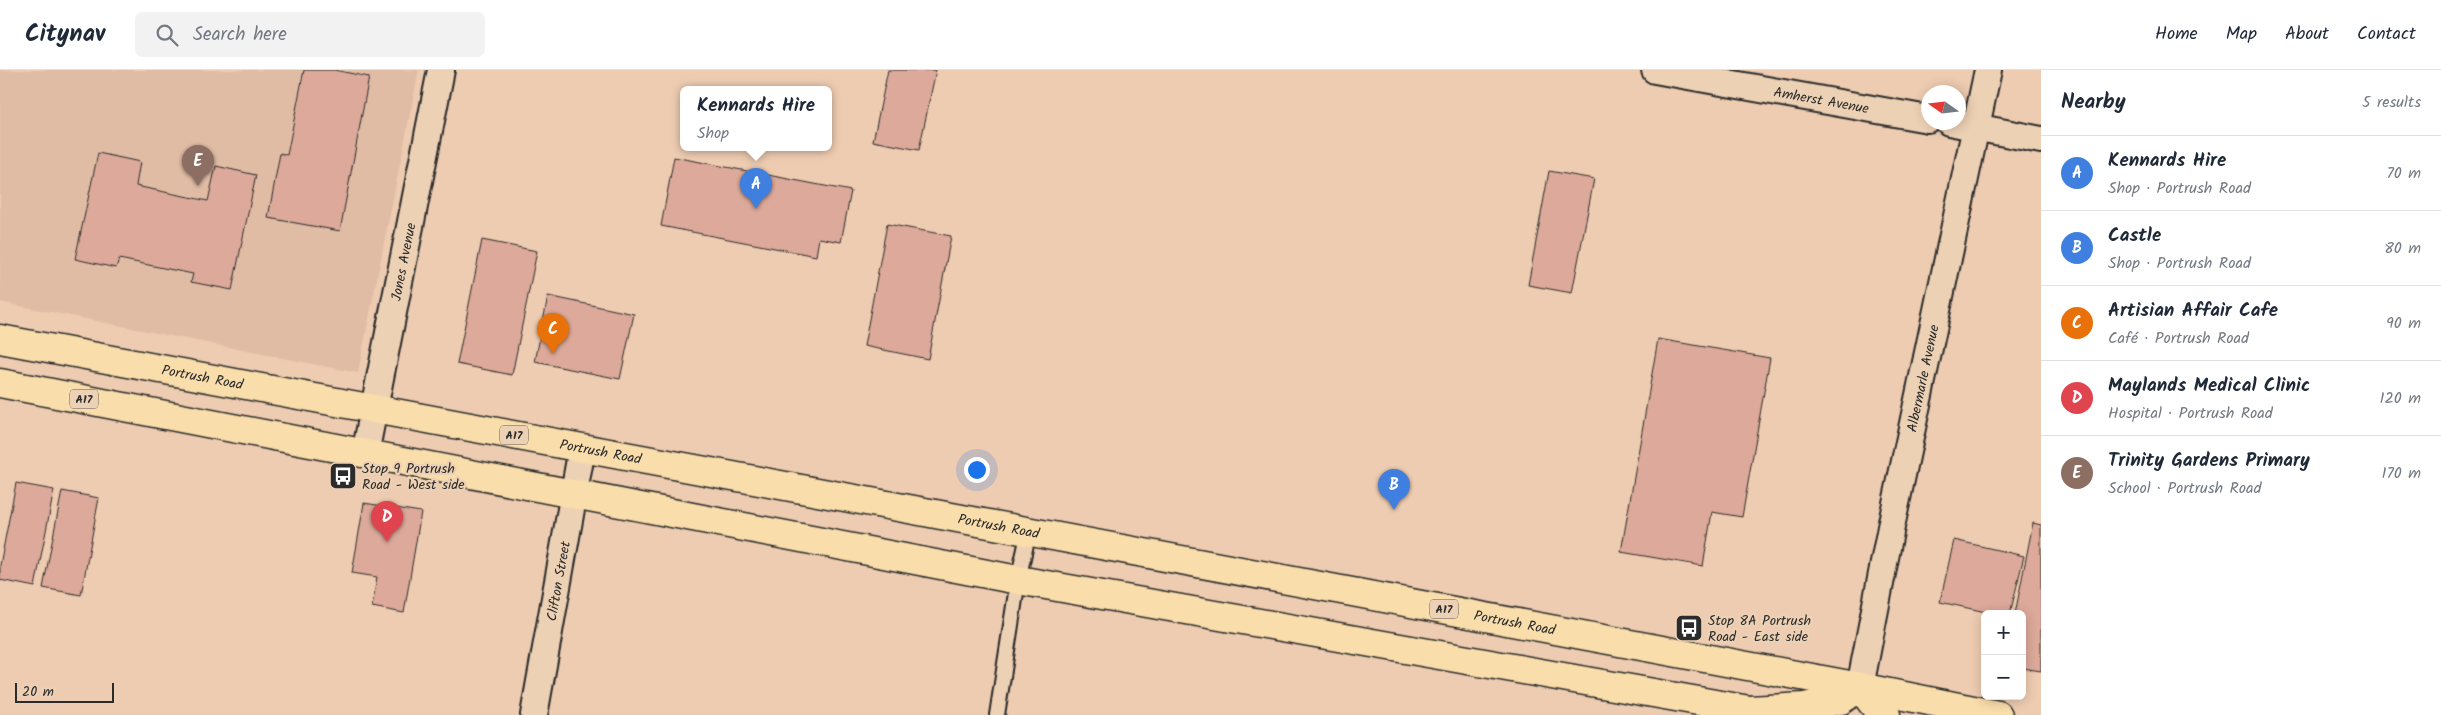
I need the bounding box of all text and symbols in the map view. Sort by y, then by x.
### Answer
search box [135,12,485,57]
text: Citynav [25,15,105,54]
text: Search here [193,20,287,50]
text: Home [2155,20,2198,49]
text: Map [2226,20,2257,49]
text: About [2285,20,2329,49]
text: Contact [2357,20,2416,49]
icon: search [153,21,181,49]
street label: Amherst Avenue [1772,81,1871,120]
north arrow [1921,85,1966,130]
popup [680,86,832,151]
text: Nearby [2061,86,2126,119]
text: 5 results [2362,90,2421,115]
text: Kennards Hire [697,91,815,121]
text: Shop [697,121,729,146]
pin: E [182,145,214,186]
text: Kennards Hire [2108,146,2226,176]
text: A [2072,161,2082,186]
text: 70 m [2386,161,2421,186]
pin: A [740,168,772,209]
text: Shop · Portrush Road [2108,176,2251,201]
street label: Jones Avenue [386,220,423,303]
text: Castle [2108,221,2161,251]
text: B [2072,236,2082,261]
text: 80 m [2384,236,2421,261]
text: Shop · Portrush Road [2108,251,2251,276]
text: Artisian Affair Cafe [2108,296,2278,326]
text: C [2072,311,2082,336]
text: 90 m [2386,311,2421,336]
pin: C [537,313,569,354]
street label: Albermarle Avenue [1901,322,1946,434]
text: Café · Portrush Road [2108,326,2249,351]
street label: Portrush Road [160,359,246,396]
text: Maylands Medical Clinic [2108,371,2310,401]
text: D [2072,386,2082,411]
text: 120 m [2380,386,2421,411]
road number: A17 [70,390,98,408]
text: Hospital · Portrush Road [2108,401,2273,426]
road number: A17 [500,426,528,444]
street label: Portrush Road [558,434,644,471]
text: Trinity Gardens Primary [2108,446,2310,476]
your location [964,457,990,483]
place label: Stop 9 Portrush Road - West side [362,458,465,496]
bus stop icon: Stop 9 Portrush Road - West side [328,461,358,491]
text: E [2073,461,2081,486]
text: 170 m [2381,461,2421,486]
pin: B [1378,469,1410,510]
text: School · Portrush Road [2108,476,2262,501]
pin: D [371,501,403,542]
street label: Portrush Road [956,508,1042,545]
street label: Clifton Street [541,539,577,623]
road number: A17 [1430,600,1458,618]
street label: Portrush Road [1472,605,1558,642]
place label: Stop 8A Portrush Road - East side [1708,610,1811,648]
map controls [1981,610,2026,700]
button: + [1981,610,2026,655]
bus stop icon: Stop 8A Portrush Road - East side [1674,613,1704,643]
button: − [1981,655,2026,700]
scale bar [15,680,114,703]
text: 20 m [22,681,54,703]

